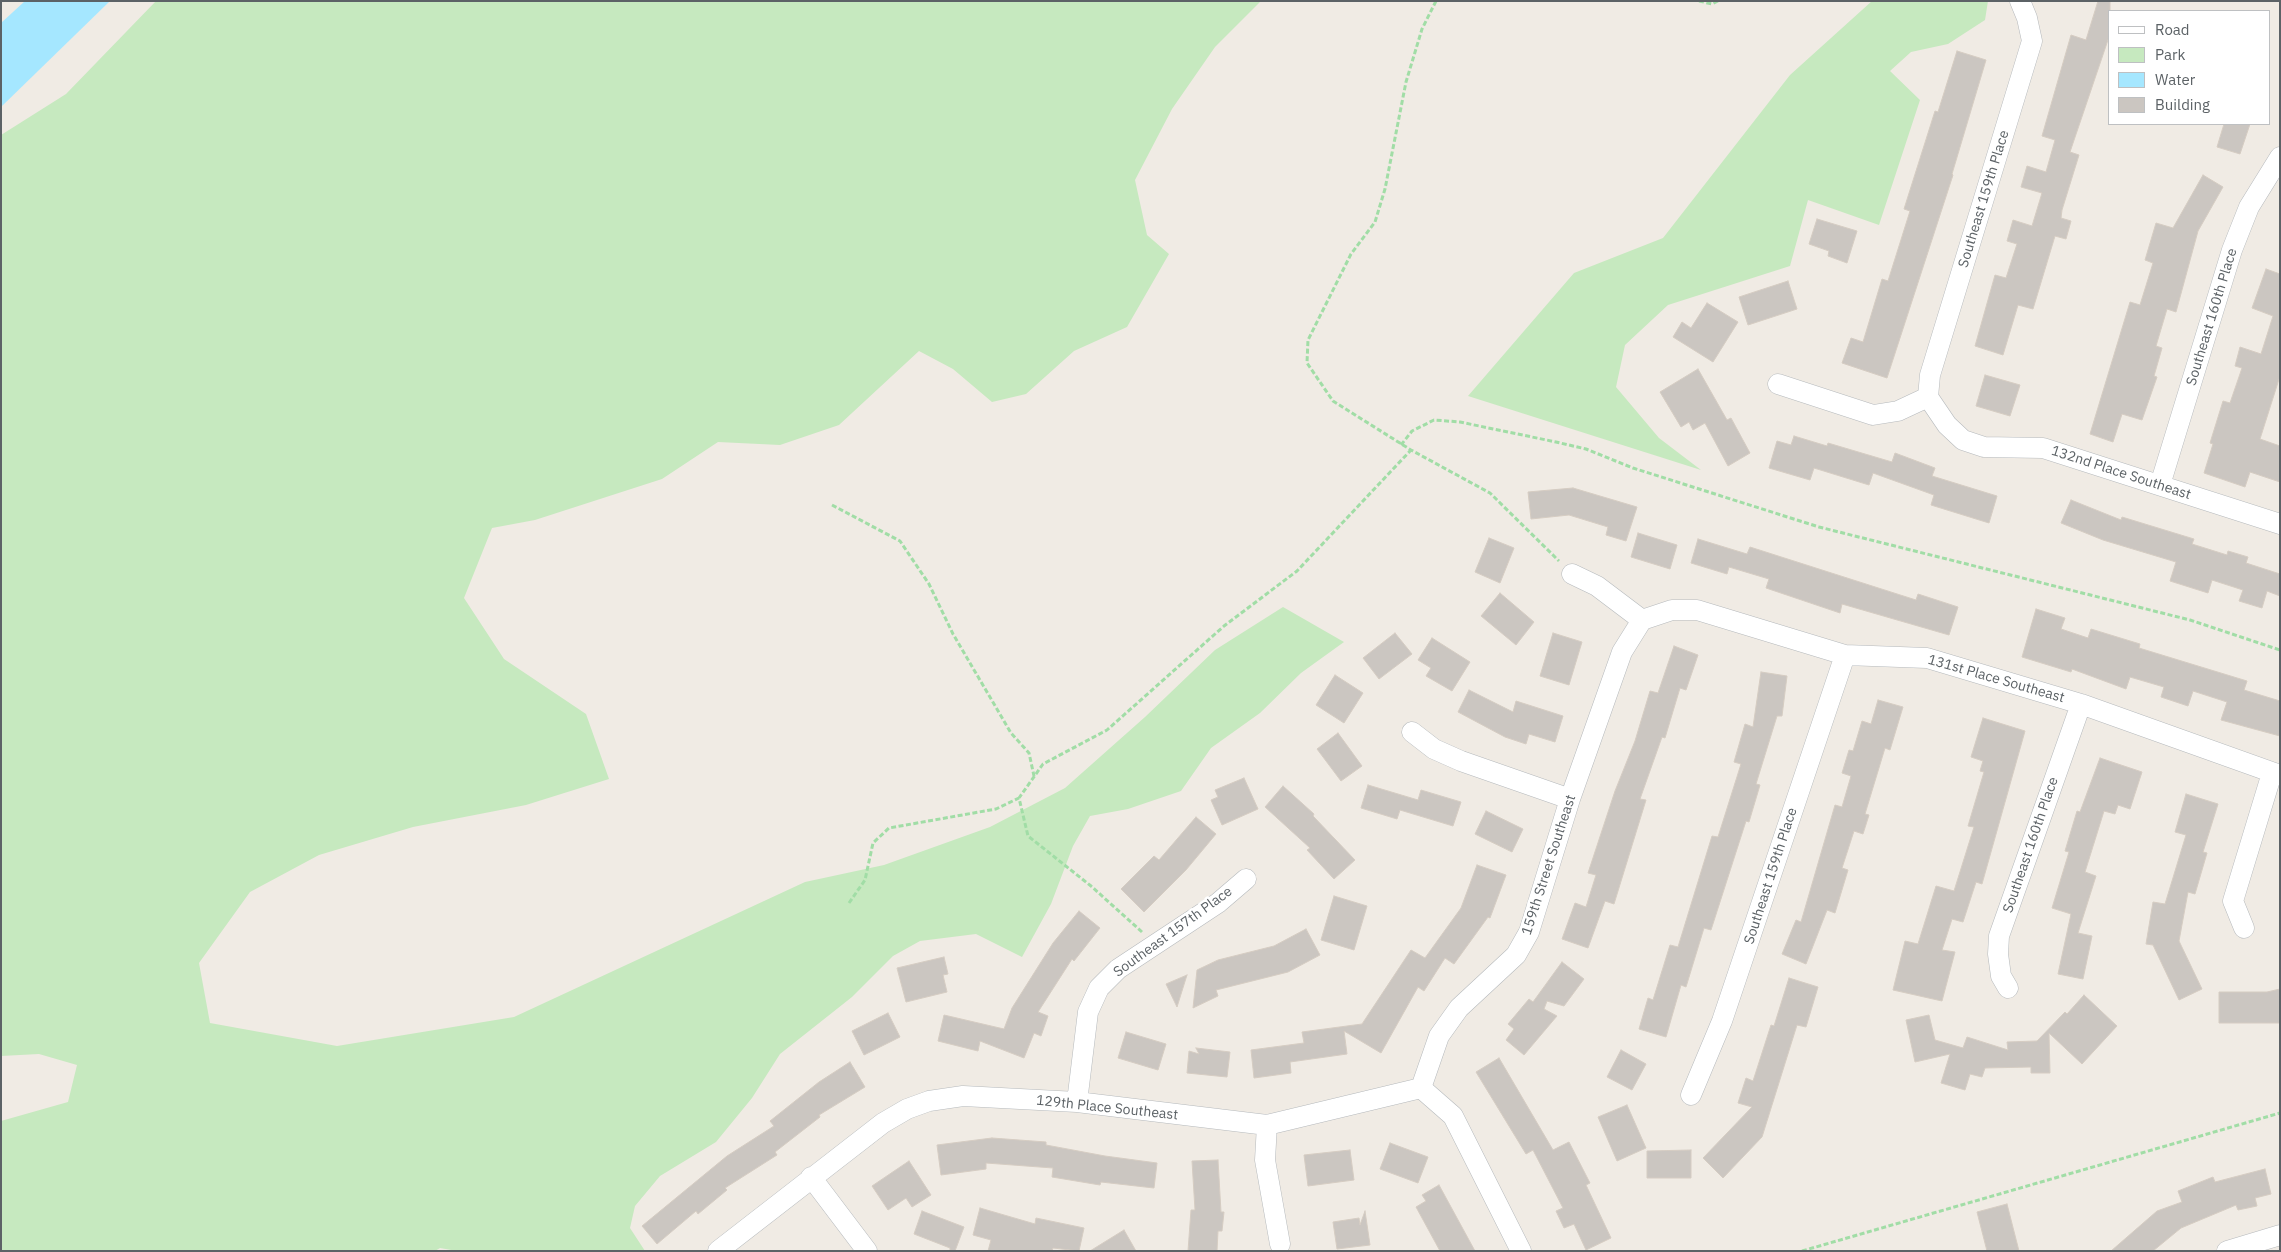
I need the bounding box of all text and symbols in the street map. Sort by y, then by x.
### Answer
legend [2108,10,2271,125]
text: Road [2155,20,2190,39]
text: Park [2155,45,2185,64]
text: Water [2155,70,2195,89]
text: Building [2155,95,2210,114]
street label: Southeast 159th Place [1955,128,2013,270]
street label: Southeast 160th Place [2183,246,2241,388]
street label: 132nd Place Southeast [2049,442,2193,504]
street label: 131st Place Southeast [1926,651,2066,707]
street label: Southeast 160th Place [2000,775,2062,915]
street label: 159th Street Southeast [1518,793,1580,937]
street label: Southeast 159th Place [1741,806,1801,946]
street label: Southeast 157th Place [1110,883,1236,981]
street label: 129th Place Southeast [1035,1092,1179,1124]

